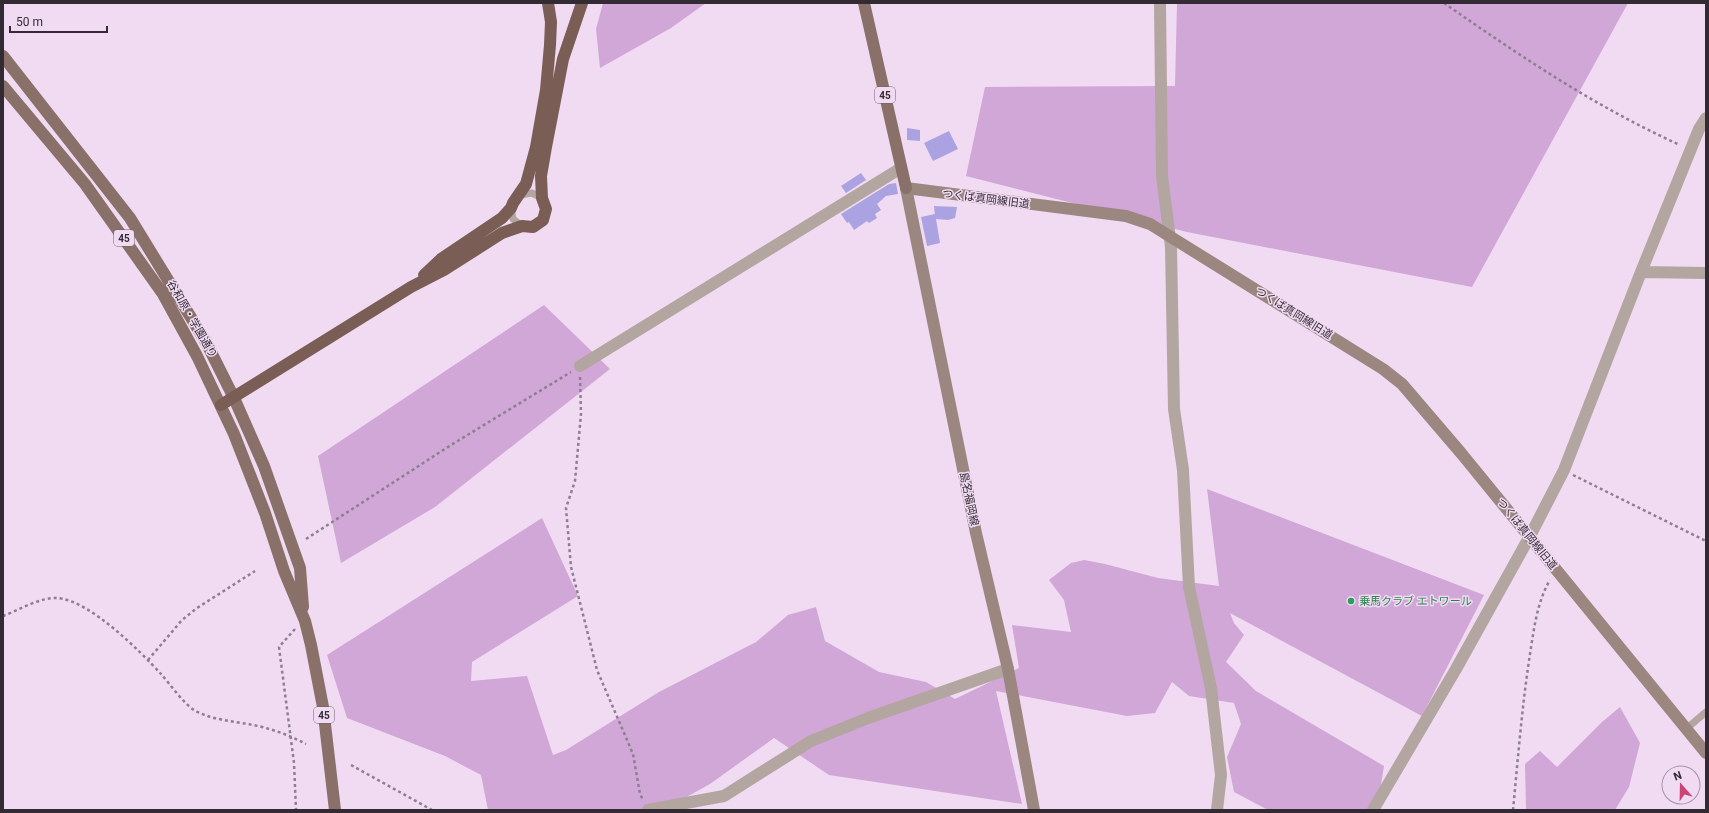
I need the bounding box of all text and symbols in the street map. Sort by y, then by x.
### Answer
scale bar [10,8,107,34]
text: 50 m [16,15,43,29]
road number: 45 [875,87,895,103]
street label: つくば真岡線旧道 [942,187,1030,211]
road number: 45 [114,230,134,246]
street label: 谷和原・学園通り [164,278,220,360]
street label: つくば真岡線旧道 [1253,284,1335,342]
street label: 島名福岡線 [957,471,981,527]
street label: つくば真岡線旧道 [1494,496,1560,572]
place label: 乗馬クラブ エトワール [1359,595,1472,608]
marker: 乗馬クラブ エトワール [1346,596,1356,606]
road number: 45 [314,707,334,723]
north arrow [1661,765,1701,805]
text: N [1672,769,1684,784]

